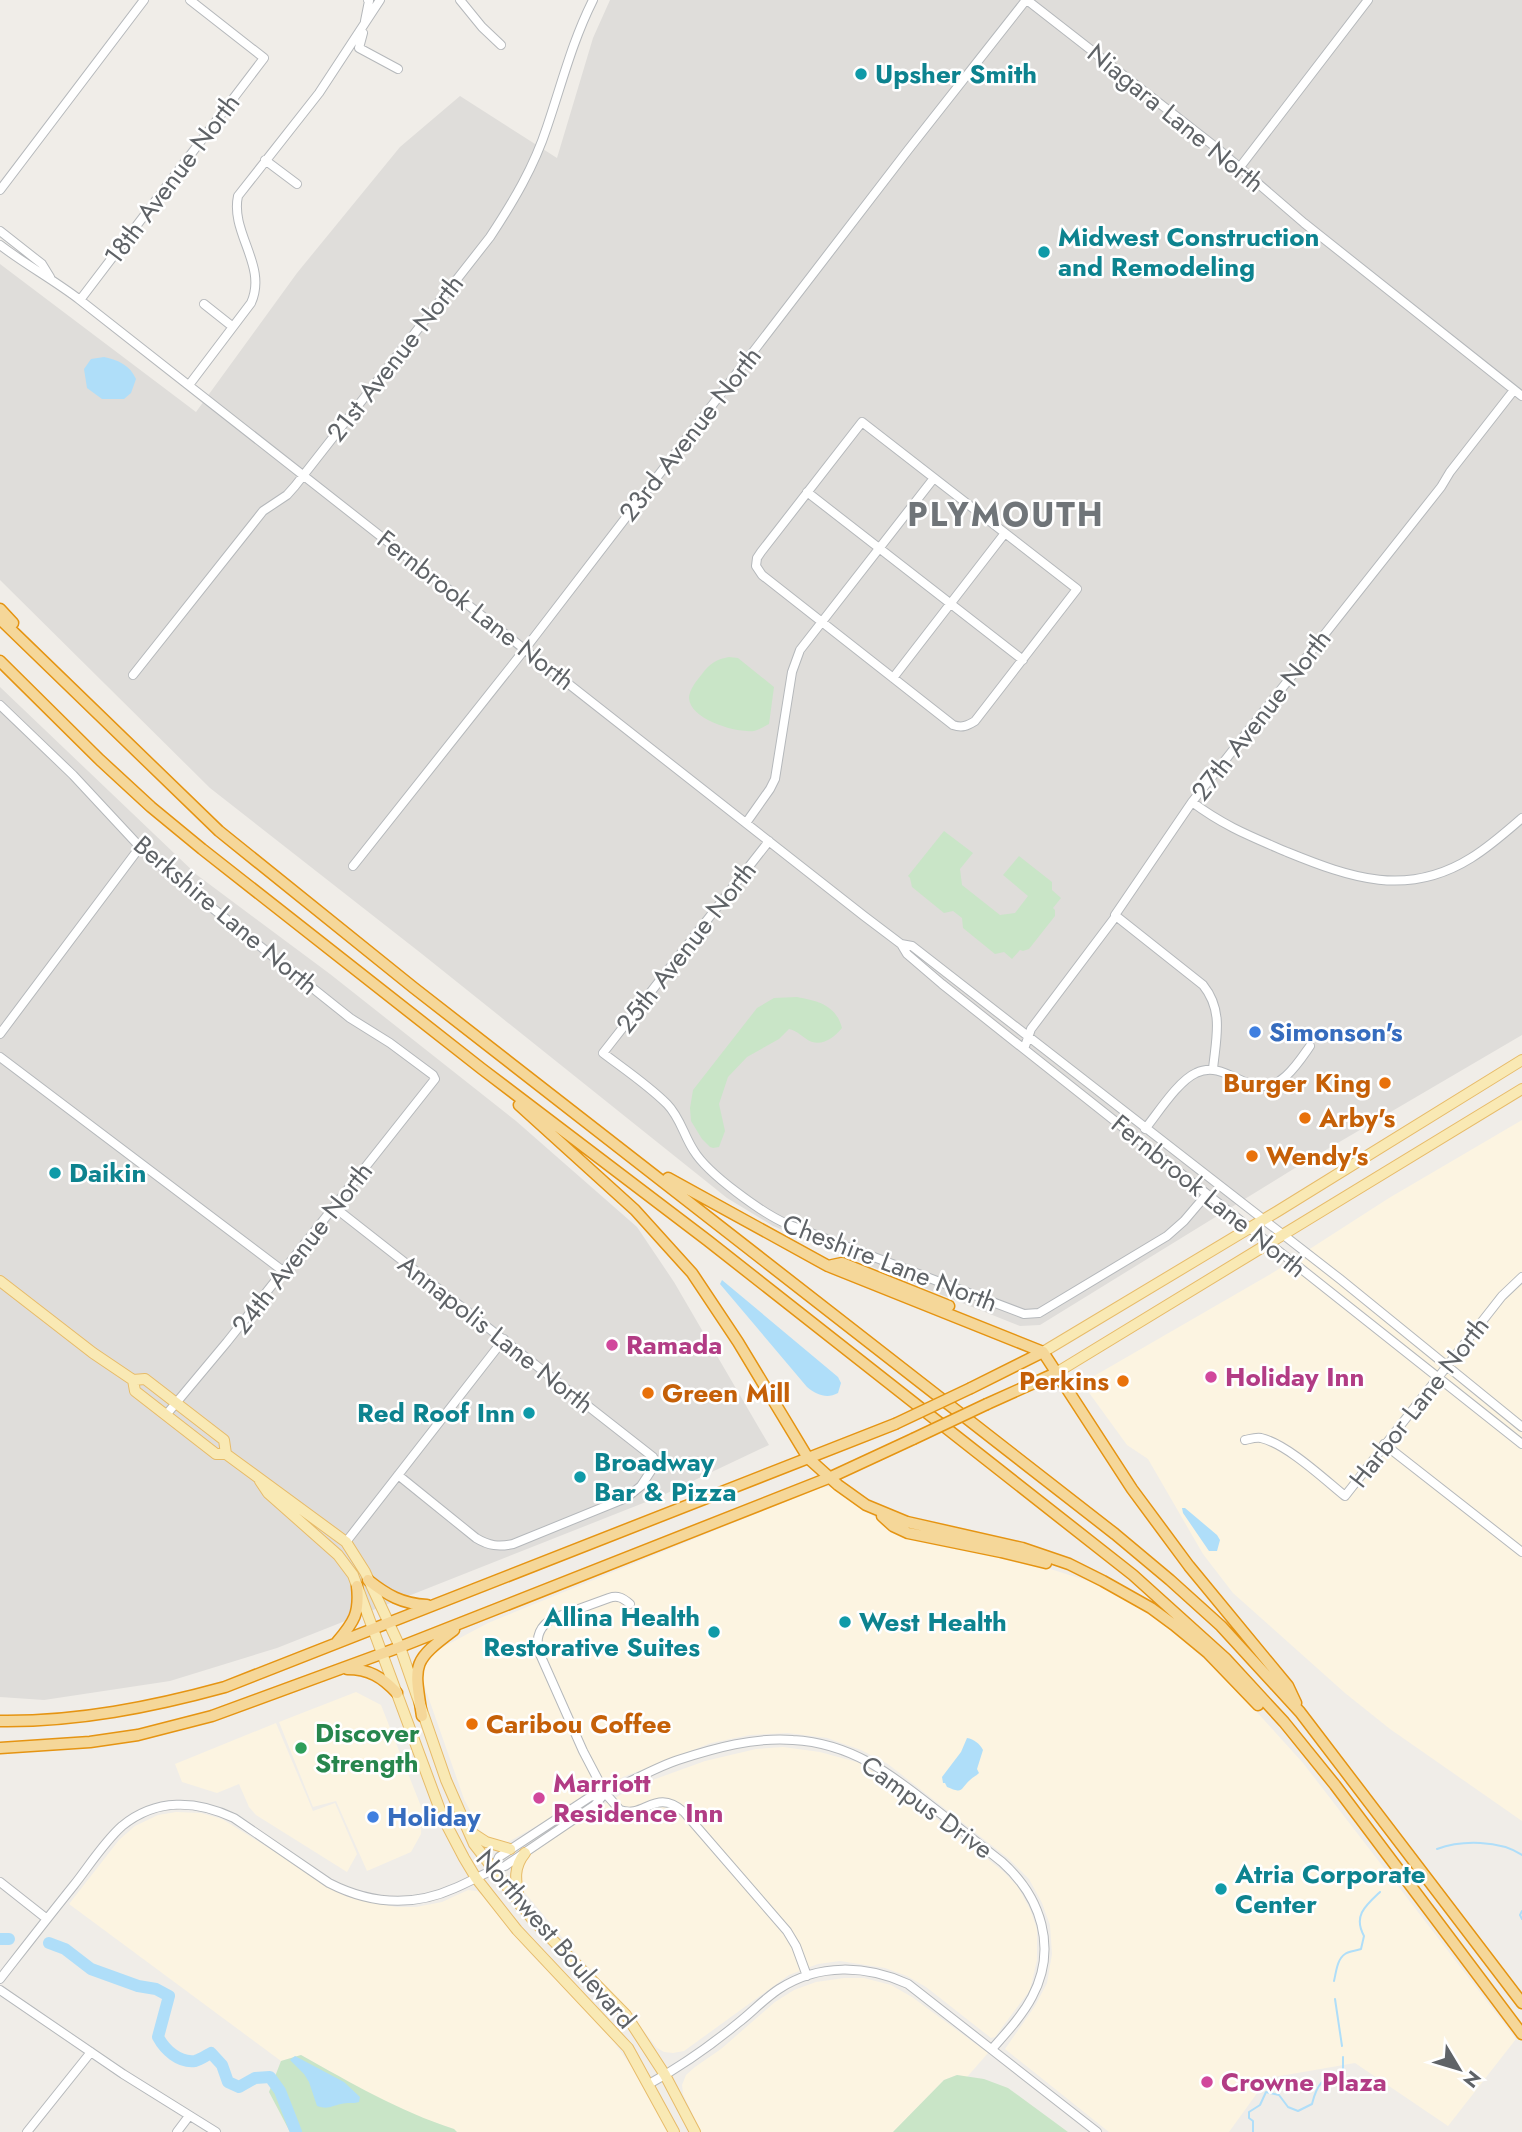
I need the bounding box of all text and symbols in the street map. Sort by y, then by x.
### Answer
street label: Niagara Lane North [1079,35,1273,201]
place label: Upsher Smith [875,55,1037,93]
marker: Upsher Smith [853,66,869,82]
street label: 18th Avenue North [95,85,249,273]
place label: Midwest Construction and Remodeling [1058,218,1319,286]
marker: Midwest Construction and Remodeling [1036,244,1052,260]
street label: 21st Avenue North [318,266,472,450]
street label: 23rd Avenue North [610,339,770,529]
district label: PLYMOUTH [907,491,1105,538]
street label: Fernbrook Lane North [369,521,583,699]
street label: 27th Avenue North [1182,621,1340,809]
street label: Berkshire Lane North [125,826,327,1004]
street label: 25th Avenue North [607,853,765,1041]
place label: Simonson's [1269,1013,1403,1051]
marker: Simonson's [1247,1024,1263,1040]
place label: Burger King [1223,1064,1371,1102]
marker: Burger King [1377,1075,1393,1091]
place label: Arby's [1318,1099,1395,1137]
street label: Fernbrook Lane North [1103,1105,1315,1287]
marker: Arby's [1297,1110,1313,1126]
place label: Wendy's [1266,1137,1368,1175]
marker: Wendy's [1244,1148,1260,1164]
place label: Daikin [69,1154,146,1192]
street label: 24th Avenue North [223,1154,381,1342]
marker: Daikin [47,1165,63,1181]
street label: Cheshire Lane North [777,1204,1003,1322]
street label: Annapolis Lane North [390,1245,602,1423]
street label: Harbor Lane North [1340,1308,1498,1496]
place label: Ramada [626,1326,722,1364]
marker: Ramada [604,1337,620,1353]
place label: Holiday Inn [1225,1358,1364,1396]
place label: Perkins [1019,1362,1109,1400]
marker: Holiday Inn [1203,1369,1219,1385]
marker: Perkins [1115,1373,1131,1389]
place label: Green Mill [662,1374,790,1412]
marker: Green Mill [640,1385,656,1401]
place label: Red Roof Inn [357,1394,515,1432]
marker: Red Roof Inn [521,1405,537,1421]
place label: Broadway Bar & Pizza [594,1443,736,1511]
marker: Broadway Bar & Pizza [572,1469,588,1485]
place label: Allina Health Restorative Suites [483,1598,700,1666]
place label: West Health [859,1603,1007,1641]
marker: West Health [837,1614,853,1630]
marker: Allina Health Restorative Suites [706,1624,722,1640]
place label: Caribou Coffee [486,1705,672,1743]
place label: Discover Strength [315,1714,420,1782]
marker: Caribou Coffee [464,1716,480,1732]
marker: Discover Strength [293,1740,309,1756]
street label: Campus Drive [853,1746,1001,1868]
place label: Marriott Residence Inn [553,1764,723,1832]
marker: Marriott Residence Inn [531,1790,547,1806]
place label: Holiday [387,1798,481,1836]
marker: Holiday [365,1809,381,1825]
street label: Northwest Boulevard [467,1841,645,2037]
place label: Atria Corporate Center [1234,1855,1426,1923]
marker: Atria Corporate Center [1213,1881,1229,1897]
north arrow [1424,2034,1494,2104]
place label: Crowne Plaza [1221,2063,1387,2101]
text: N [1457,2065,1487,2093]
marker: Crowne Plaza [1199,2074,1215,2090]

